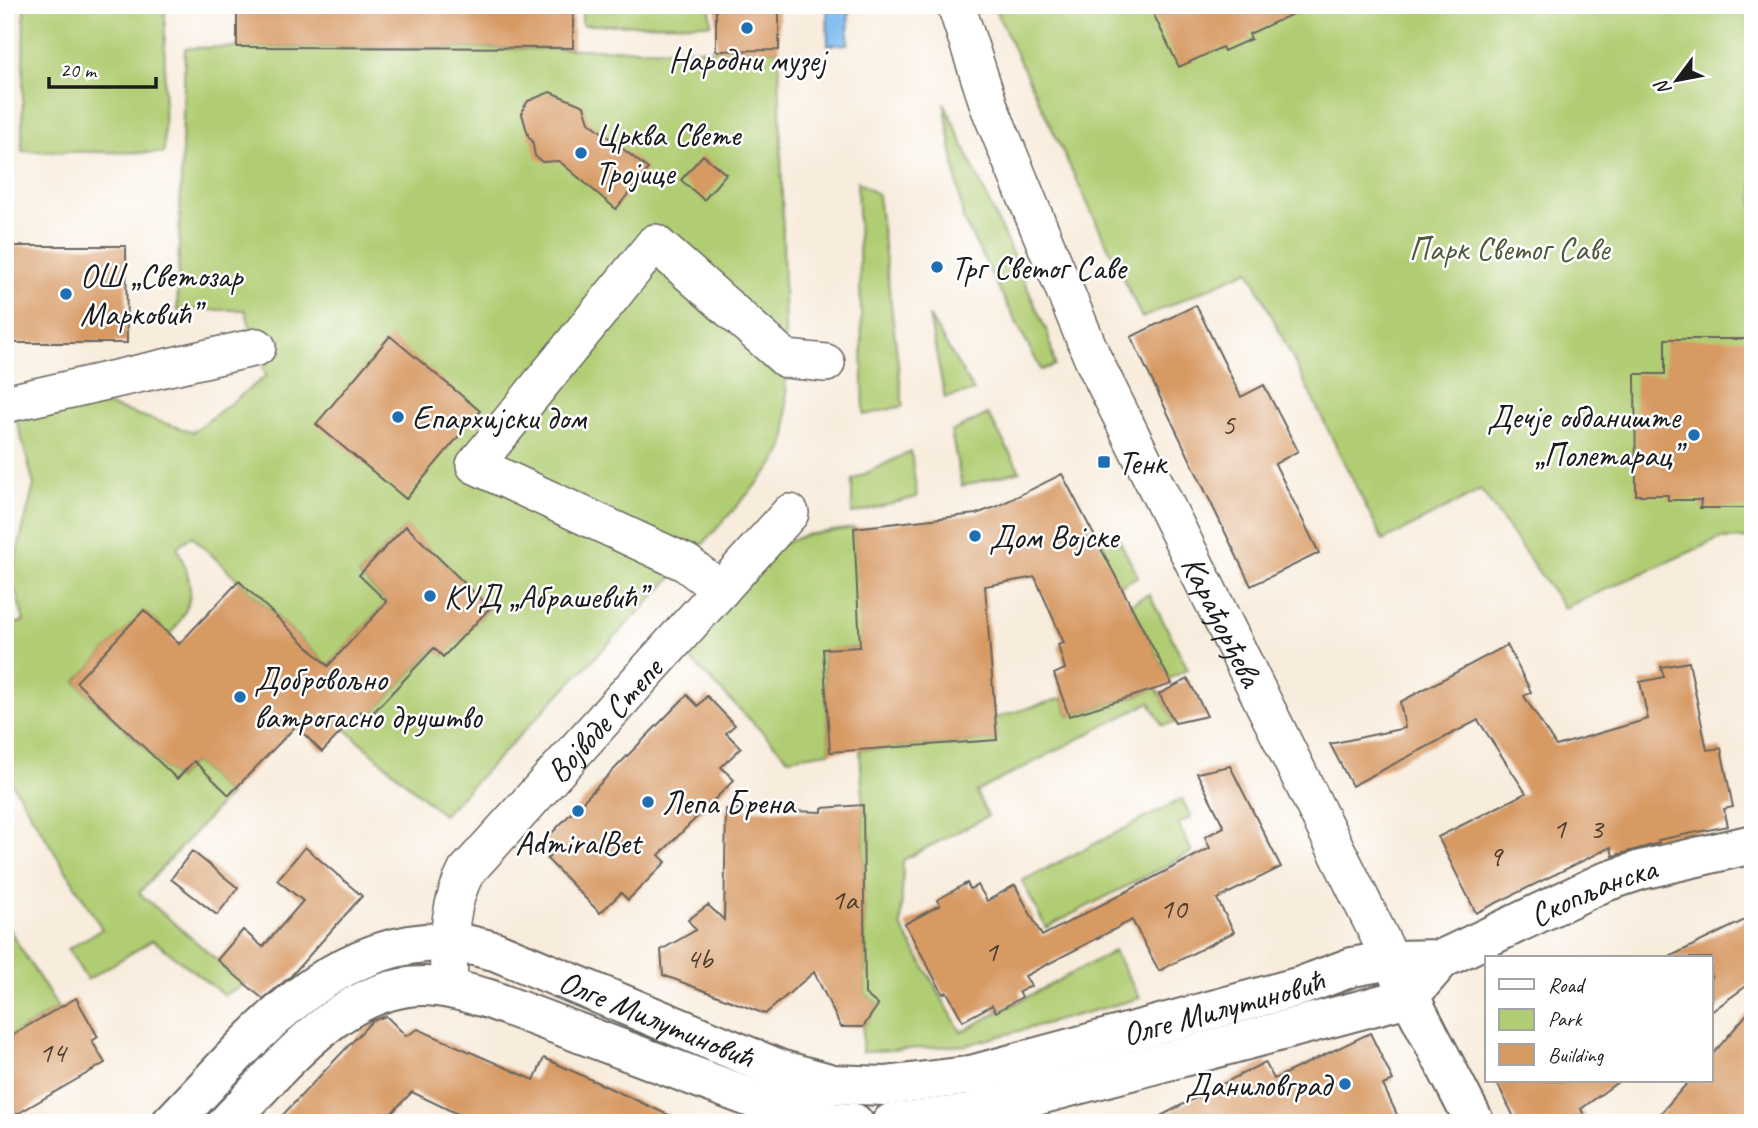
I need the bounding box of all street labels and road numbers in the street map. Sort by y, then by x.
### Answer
street label: Карађорђева [1172,549,1273,695]
street label: Војводе Степе [537,647,673,792]
street label: Скопљанска [1523,847,1662,936]
street label: Олге Милутиновић [1118,959,1331,1055]
street label: Олге Милутиновић [553,960,762,1079]

